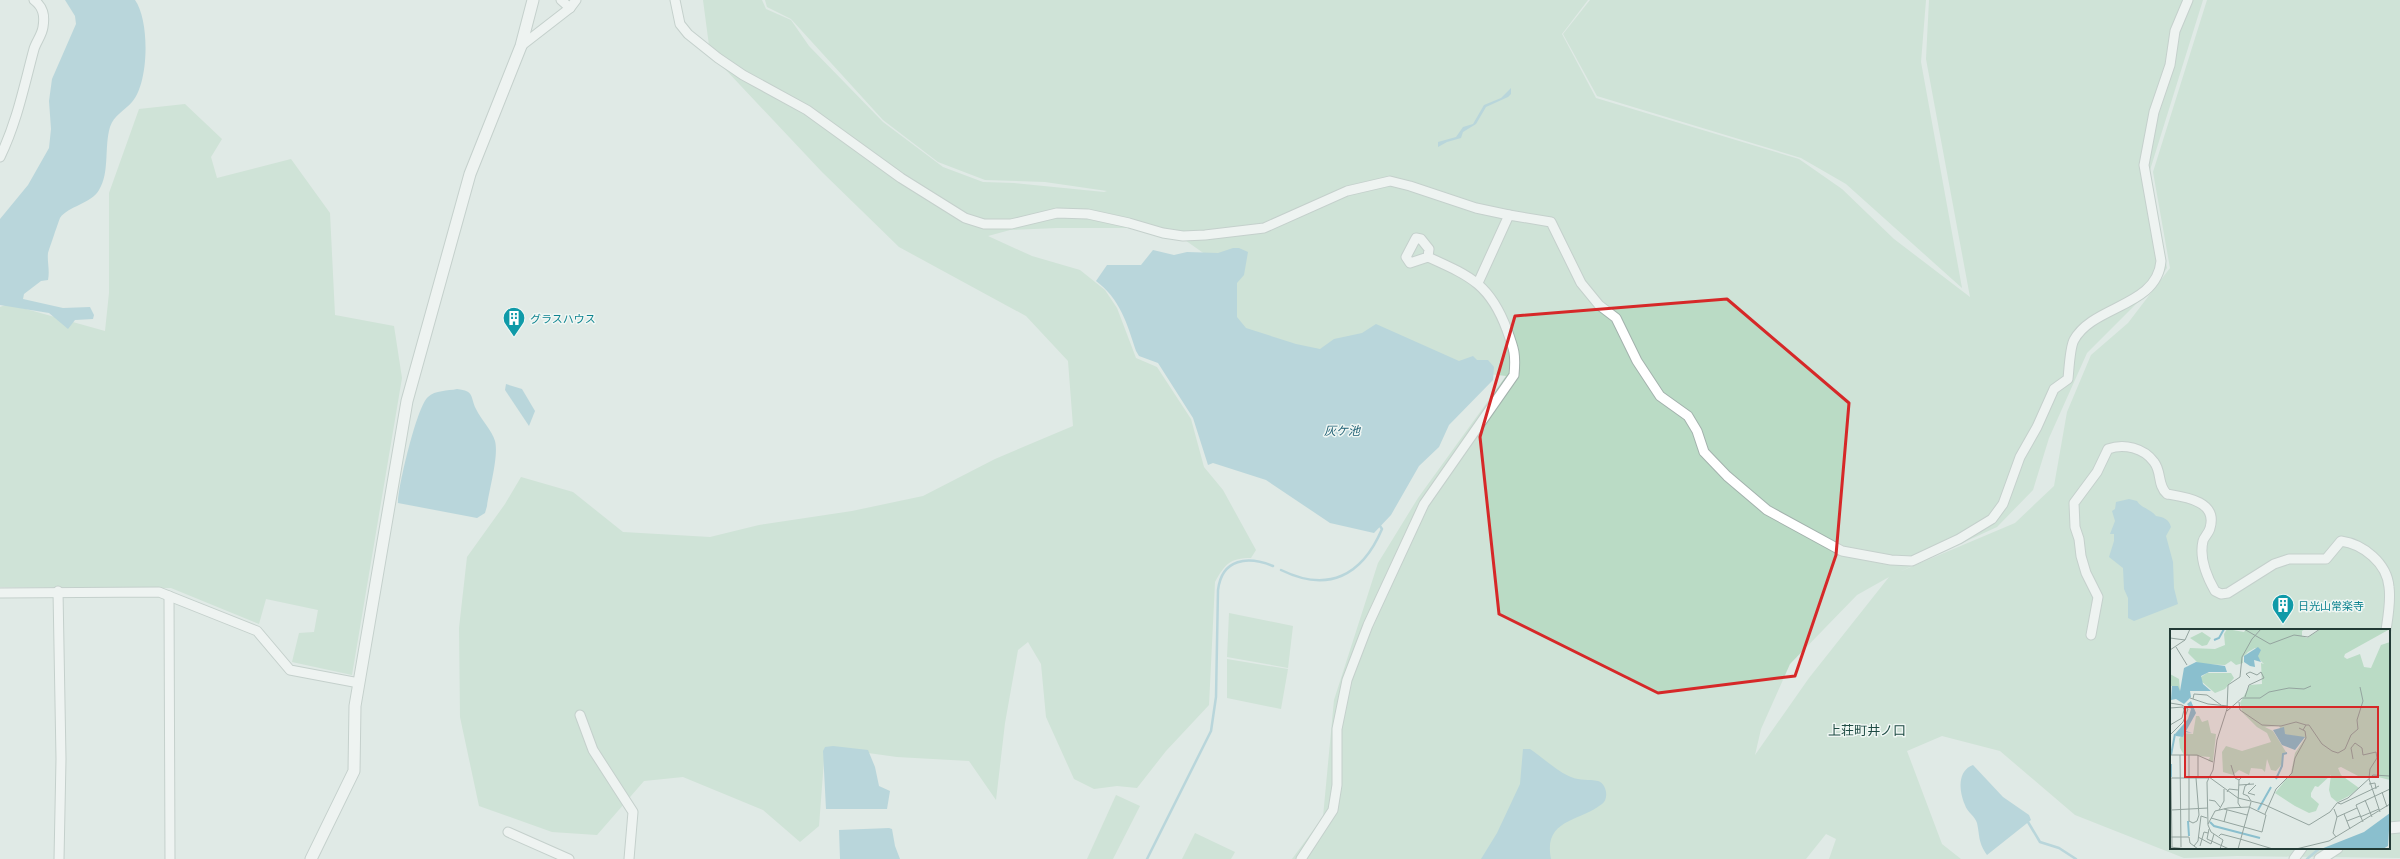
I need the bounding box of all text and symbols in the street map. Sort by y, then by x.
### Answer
building icon: グラスハウス [501,305,527,338]
place label: グラスハウス [530,311,596,326]
water label: 灰ケ池 [1324,422,1361,439]
building icon: 日光山常楽寺 [2270,592,2296,625]
place label: 日光山常楽寺 [2298,598,2364,613]
inset map [2170,629,2390,849]
district label: 上荘町井ノ口 [1828,721,1906,739]

